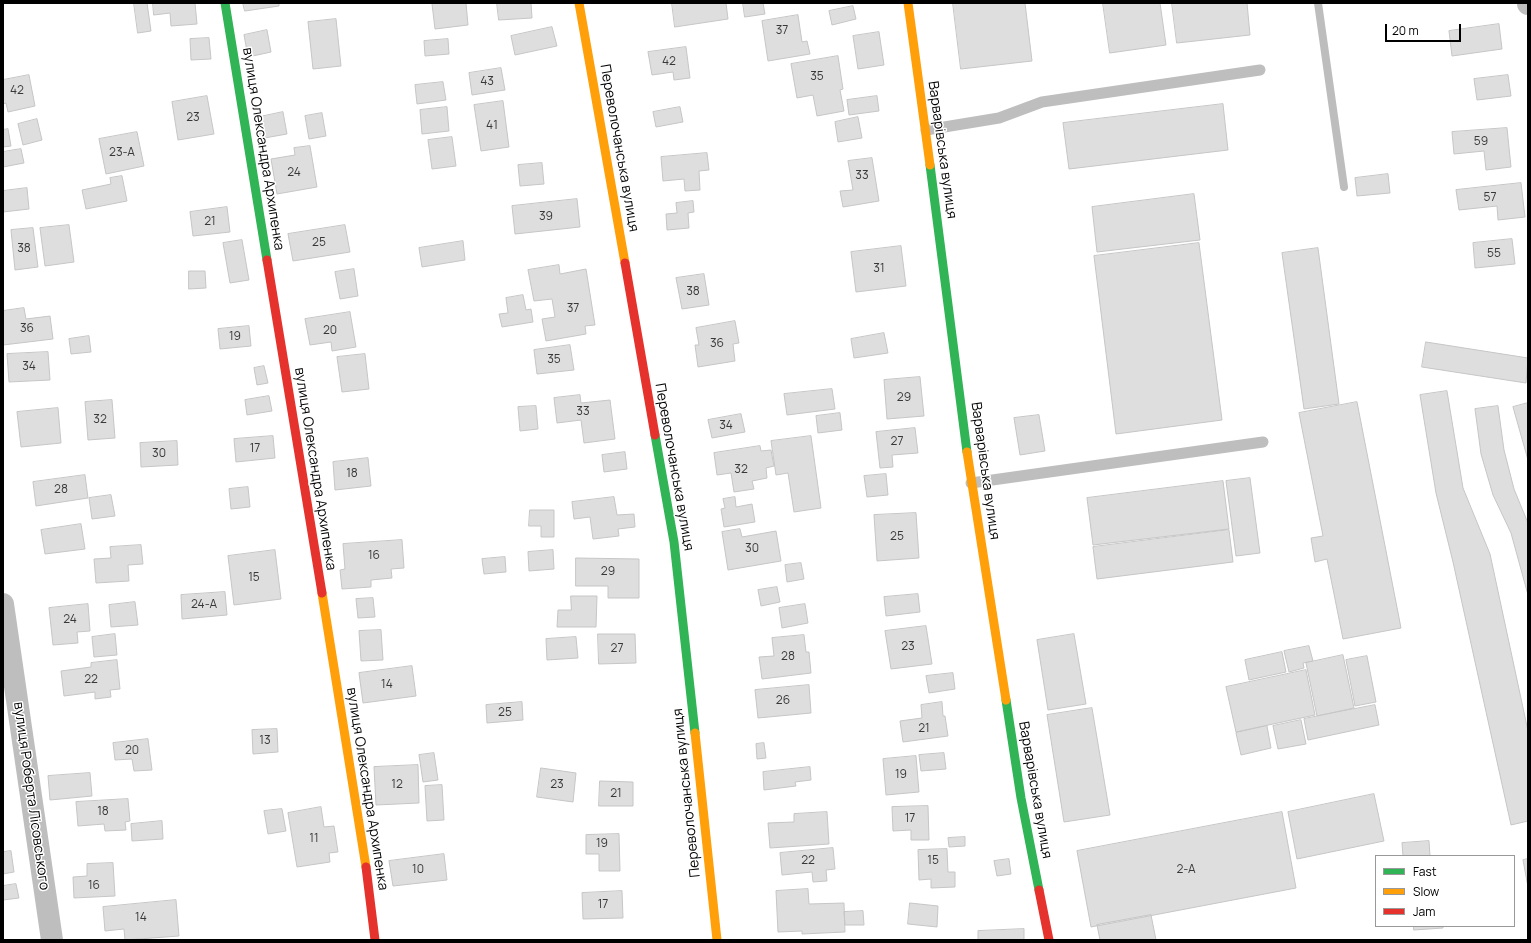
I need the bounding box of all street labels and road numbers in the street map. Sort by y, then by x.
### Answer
street label: вулиця Олександра Архипенка [239,46,287,252]
street label: Переволочанська вулиця [596,63,642,233]
street label: Варварівська вулиця [924,80,960,220]
street label: вулиця Олександра Архипенка [291,366,339,572]
street label: Переволочанська вулиця [651,382,697,552]
street label: Варварівська вулиця [967,401,1003,541]
street label: вулиця Олександра Архипенка [343,686,391,892]
street label: вулиця Роберта Лісовського [9,701,53,891]
street label: Переволочанська вулиця [670,708,704,878]
street label: Варварівська вулиця [1015,720,1055,860]

